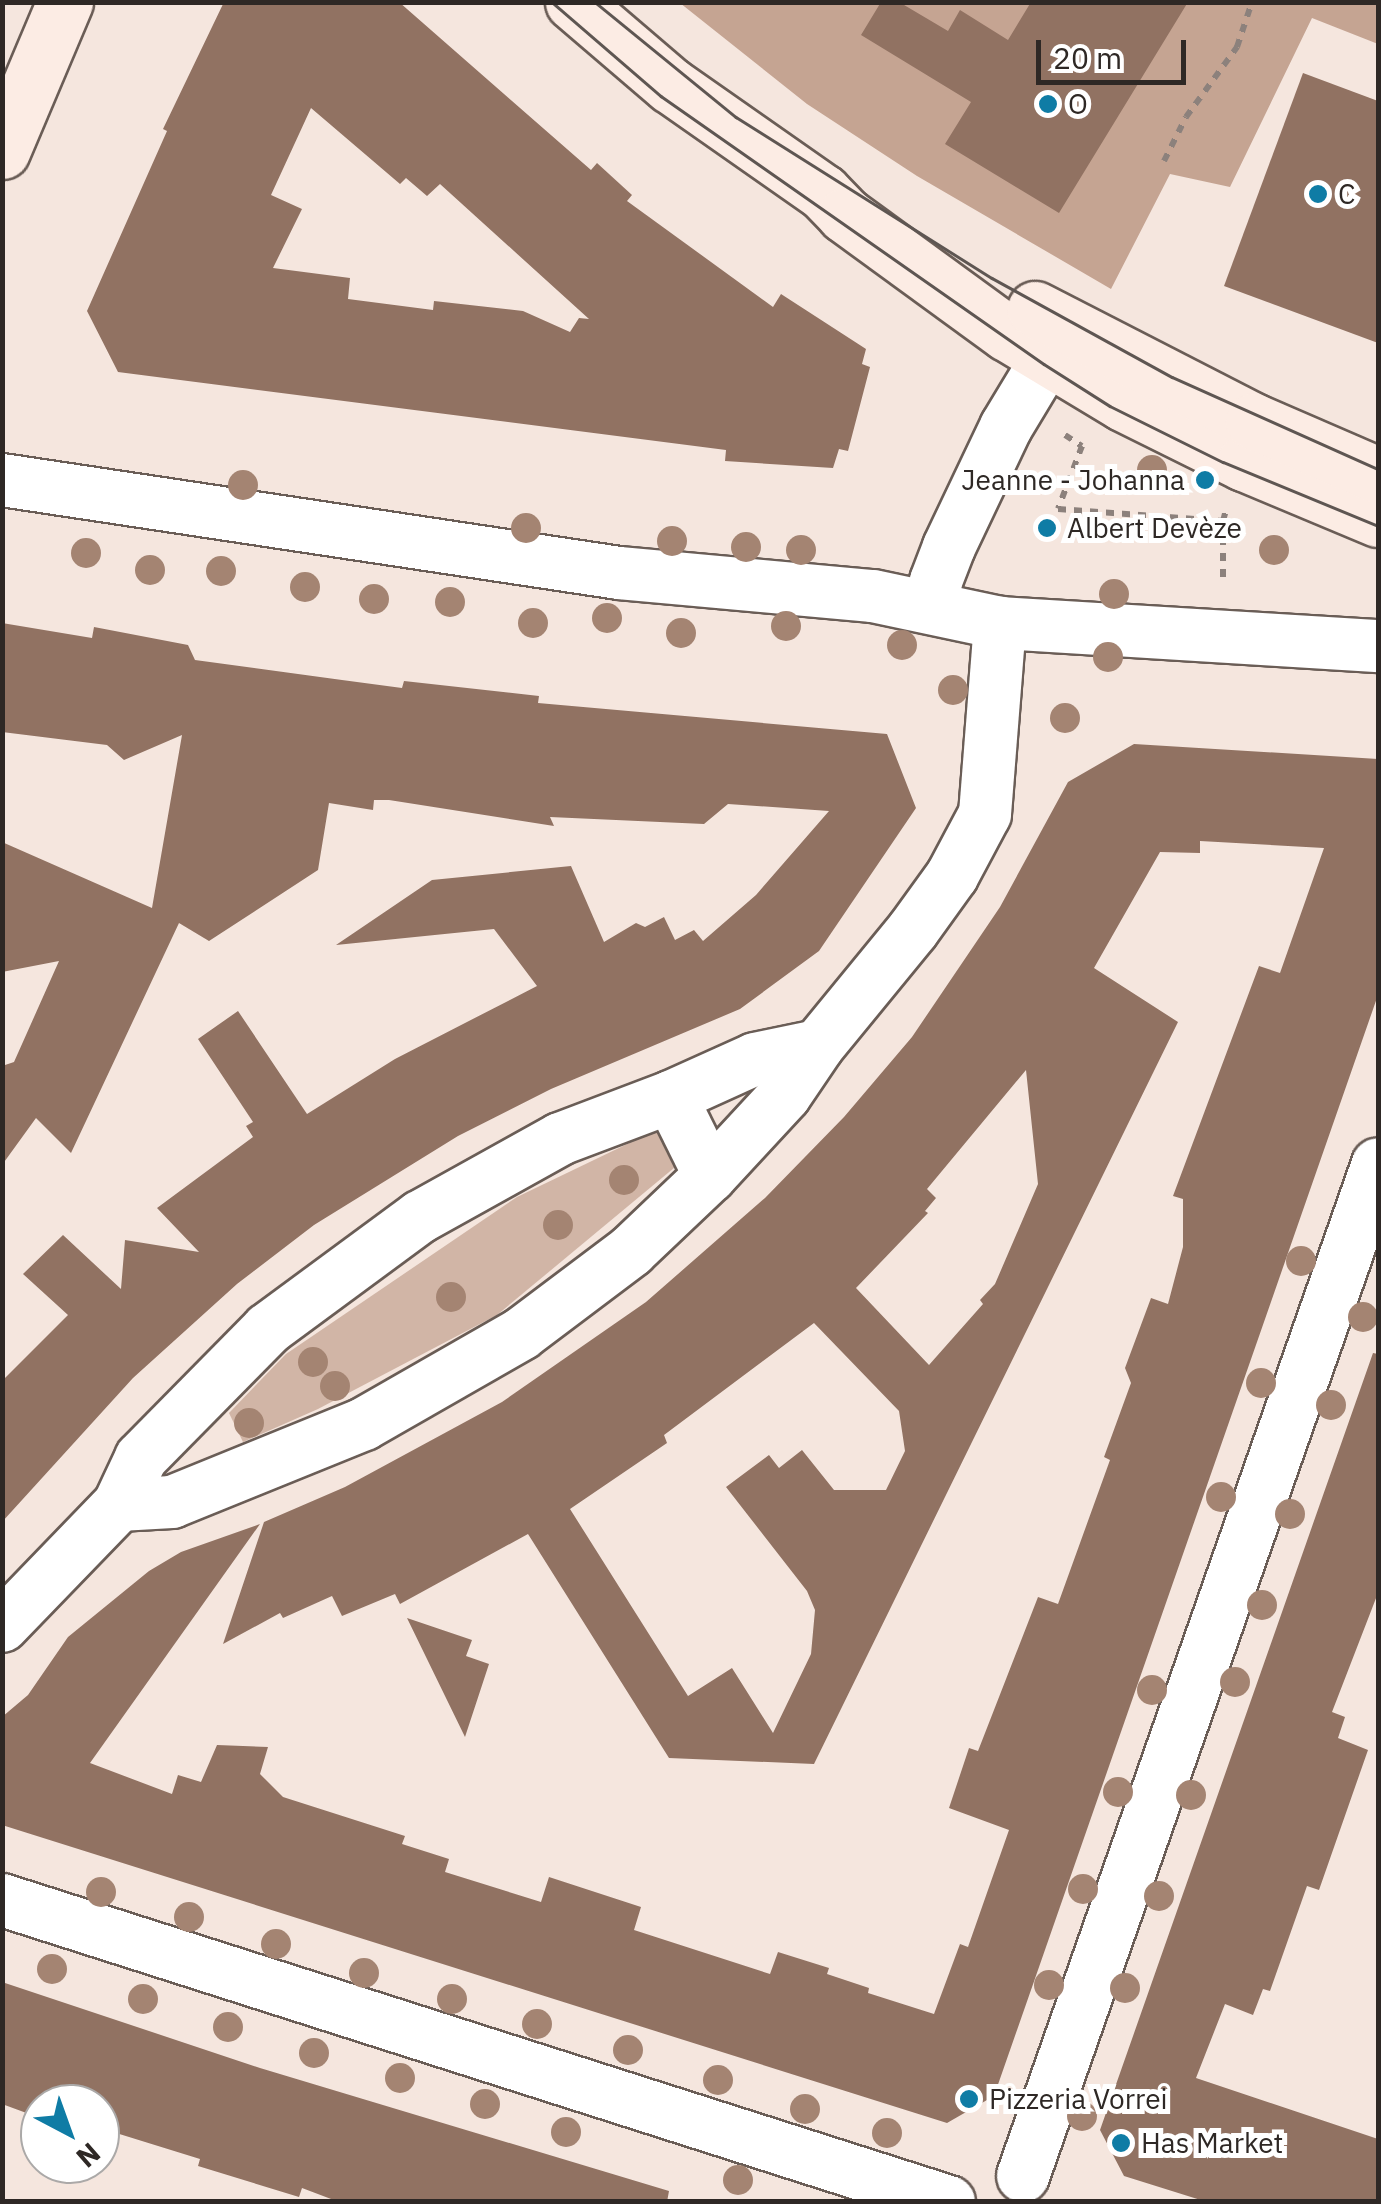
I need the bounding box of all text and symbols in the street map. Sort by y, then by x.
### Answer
scale bar [1041,20,1191,82]
text: 20 m [1053,38,1122,77]
place label: O [1068,87,1088,121]
marker: O [1037,93,1059,115]
place label: C [1338,177,1355,211]
marker: C [1307,183,1329,205]
place label: Jeanne - Johanna [961,463,1185,497]
marker: Jeanne - Johanna [1194,469,1216,491]
place label: Albert Devèze [1067,511,1242,545]
marker: Albert Devèze [1036,517,1058,539]
place label: Pizzeria Vorrei [989,2082,1168,2116]
north arrow [20,2084,120,2184]
marker: Pizzeria Vorrei [958,2088,980,2110]
place label: Has Market [1141,2126,1283,2160]
marker: Has Market [1110,2132,1132,2154]
text: N [69,2135,108,2176]

